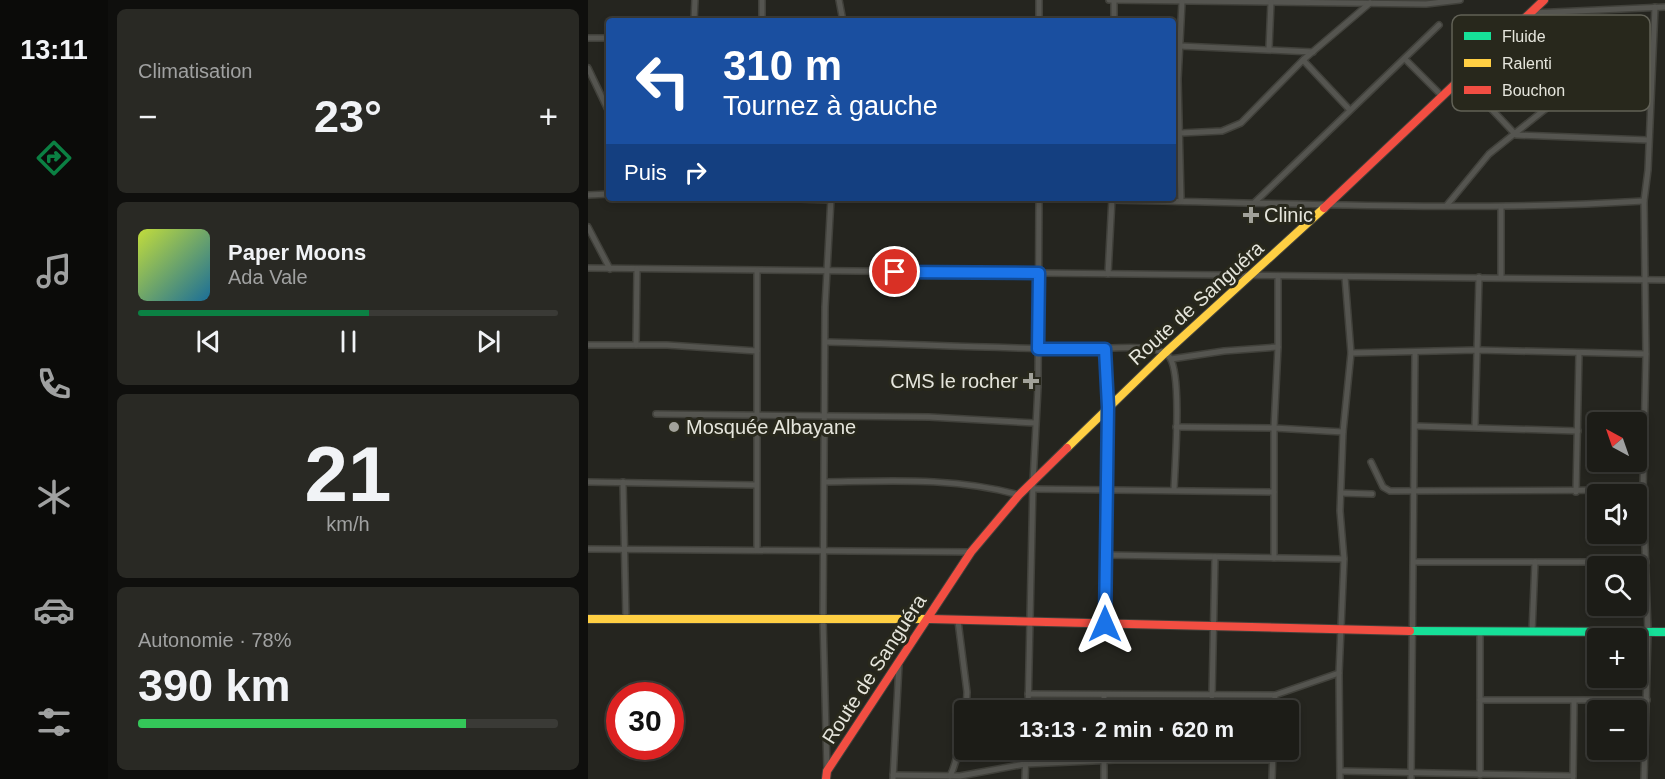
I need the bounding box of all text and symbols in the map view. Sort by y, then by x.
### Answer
legend [1452,15,1650,111]
text: Fluide [1502,28,1546,45]
text: 13:11 [20,35,88,65]
icon: left [624,42,702,120]
text: 310 m [723,42,842,89]
text: Ralenti [1502,55,1552,72]
text: Climatisation [138,60,252,82]
text: Bouchon [1502,82,1565,99]
text: 23° [314,91,382,142]
text: Tournez à gauche [723,91,938,121]
text: − [138,98,157,135]
text: + [539,98,558,135]
icon: directions [33,137,75,179]
icon: right [679,156,712,189]
text: Puis [624,160,667,185]
place label: Clinic [1264,204,1313,226]
marker: Clinic [1242,206,1260,224]
street label: Route de Sanguéra [1124,236,1268,369]
text: Paper Moons [228,240,366,265]
pin [869,246,920,297]
icon: music [33,250,75,292]
icon: arrive [878,255,911,288]
text: Ada Vale [228,266,308,288]
icon: previous [192,325,225,358]
icon: pause [332,325,365,358]
icon: next [472,325,505,358]
icon: phone [33,363,75,405]
place label: CMS le rocher [890,370,1018,392]
marker: CMS le rocher [1022,372,1040,390]
north arrow [1587,412,1647,472]
map controls [1587,412,1647,760]
place label: Mosquée Albayane [686,416,856,438]
marker: Mosquée Albayane [667,420,681,434]
text: 21 [305,430,391,518]
icon: climate [33,476,75,518]
button: sound [1587,484,1647,544]
text: km/h [326,513,370,535]
button: search [1587,556,1647,616]
icon: car [33,589,75,631]
street label: Route de Sanguéra [818,590,931,748]
position arrow [1073,592,1137,656]
button: + [1587,628,1647,688]
text: Autonomie · 78% [138,629,291,651]
text: 390 km [138,660,291,711]
speed limit sign: 30 [606,682,684,760]
button: − [1587,700,1647,760]
icon: filters [33,701,75,743]
text: 13:13 · 2 min · 620 m [1019,717,1234,742]

